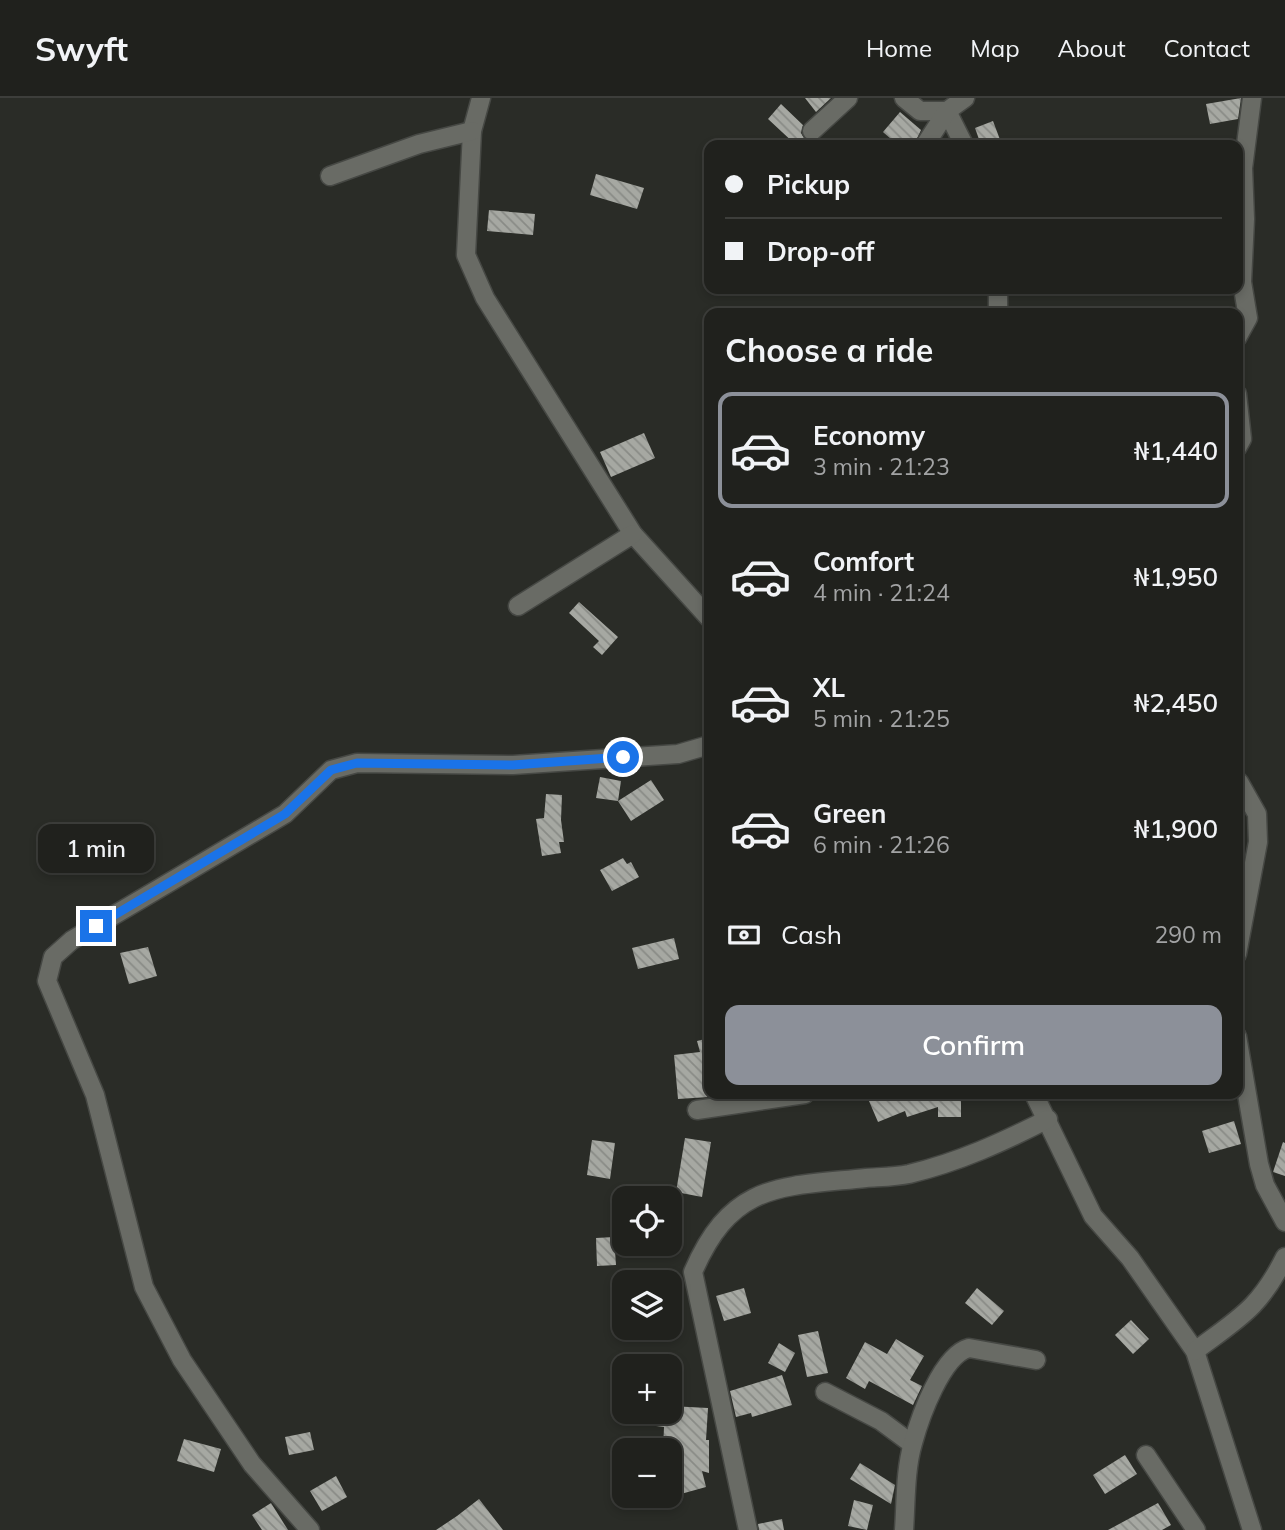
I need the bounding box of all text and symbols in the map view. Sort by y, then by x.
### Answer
text: Swyft [35,28,128,69]
text: Home [866,33,932,63]
text: Map [970,33,1020,63]
text: About [1058,33,1126,63]
text: Contact [1164,33,1250,63]
text: Pickup [767,168,850,201]
text: Drop-off [767,235,874,268]
text: Choose a ride [725,330,933,370]
icon: car [729,419,792,482]
text: Economy [813,419,925,452]
text: ₦1,440 [1134,434,1218,467]
text: 3 min · 21:23 [813,452,950,481]
icon: car [729,545,792,608]
text: Comfort [813,545,914,578]
text: ₦1,950 [1134,560,1218,593]
text: 4 min · 21:24 [813,578,950,607]
icon: car [729,671,792,734]
text: XL [813,671,845,704]
text: ₦2,450 [1134,686,1218,719]
text: 5 min · 21:25 [813,704,950,733]
route start [607,741,639,773]
icon: car [729,797,792,860]
text: Green [813,797,886,830]
text: ₦1,900 [1134,812,1218,845]
callout: 1 min [38,824,154,874]
text: 6 min · 21:26 [813,830,950,859]
text: 1 min [66,834,126,863]
route end [80,910,112,942]
icon: cash [725,916,763,954]
text: Cash [781,918,842,951]
text: 290 m [1154,920,1222,949]
button: Confirm [725,1005,1222,1085]
map controls [612,1186,682,1508]
button: locate [612,1186,682,1256]
button: layers [612,1270,682,1340]
button: + [612,1354,682,1424]
button: − [612,1438,682,1508]

